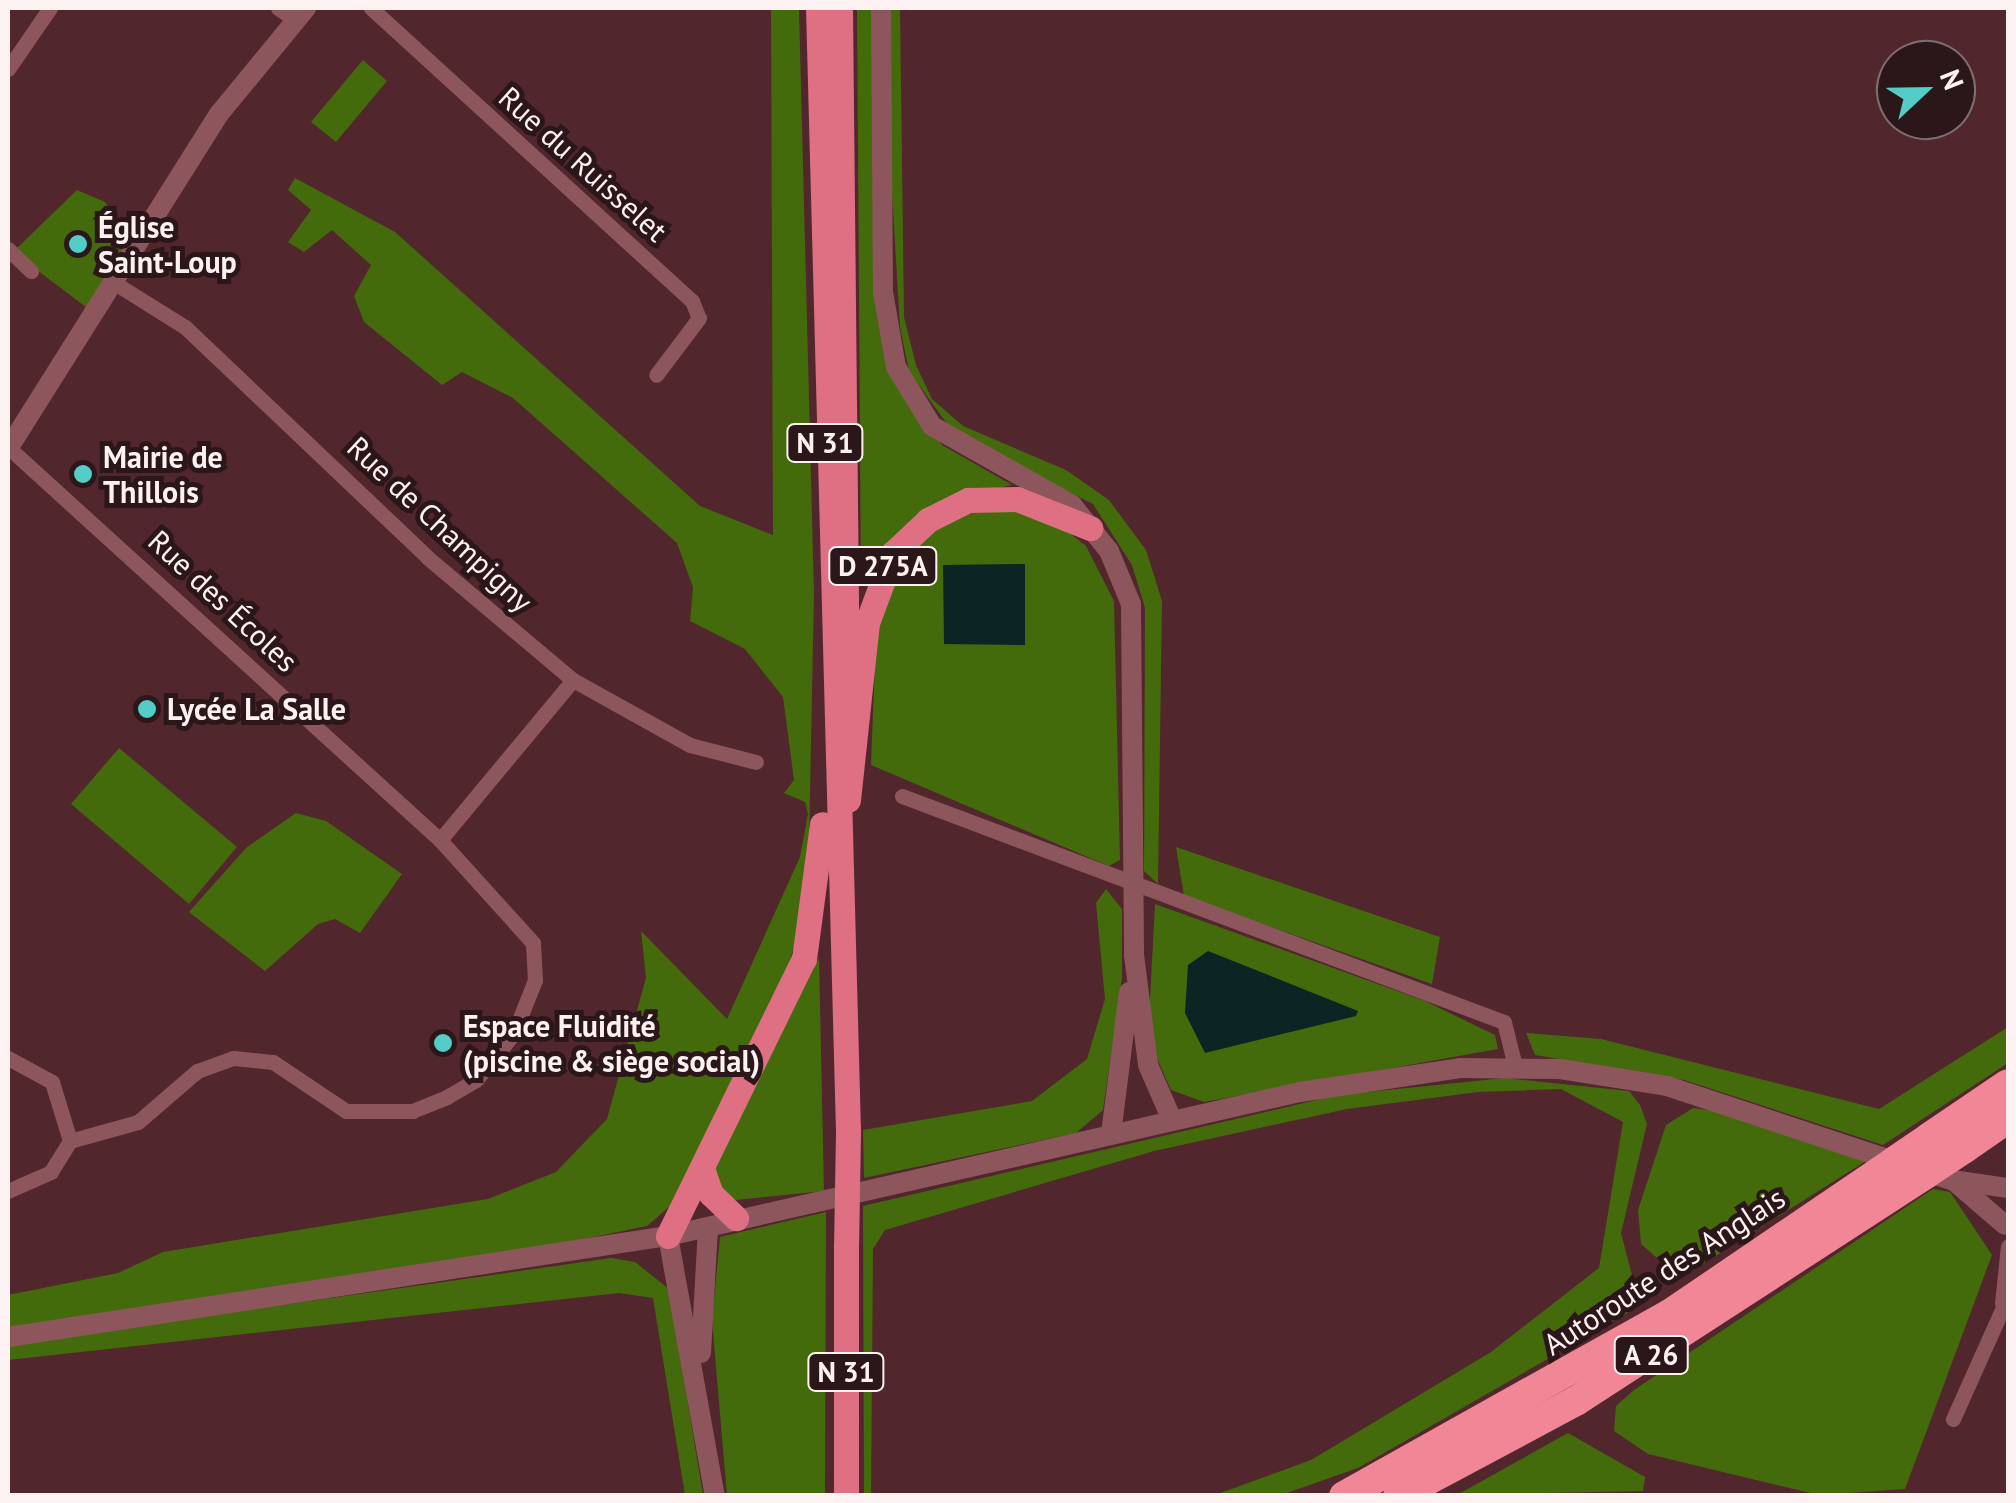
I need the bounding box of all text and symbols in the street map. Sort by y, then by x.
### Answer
north arrow [1876,40,1976,140]
text: N [1932,64,1973,95]
street label: Rue du Ruisselet [492,79,674,249]
place label: Église Saint-Loup [98,209,237,280]
marker: Église Saint-Loup [67,233,89,255]
road number: N 31 [785,420,865,466]
street label: Rue de Champigny [340,429,540,619]
place label: Mairie de Thillois [103,439,223,510]
marker: Mairie de Thillois [72,463,94,485]
street label: Rue des Écoles [141,523,305,679]
road number: D 275A [828,543,938,589]
place label: Lycée La Salle [167,691,346,727]
marker: Lycée La Salle [136,698,158,720]
place label: Espace Fluidité (piscine & siège social) [463,1008,760,1078]
marker: Espace Fluidité (piscine & siège social) [432,1032,454,1054]
street label: Autoroute des Anglais [1536,1179,1792,1363]
road number: A 26 [1611,1332,1691,1378]
road number: N 31 [806,1349,886,1395]

